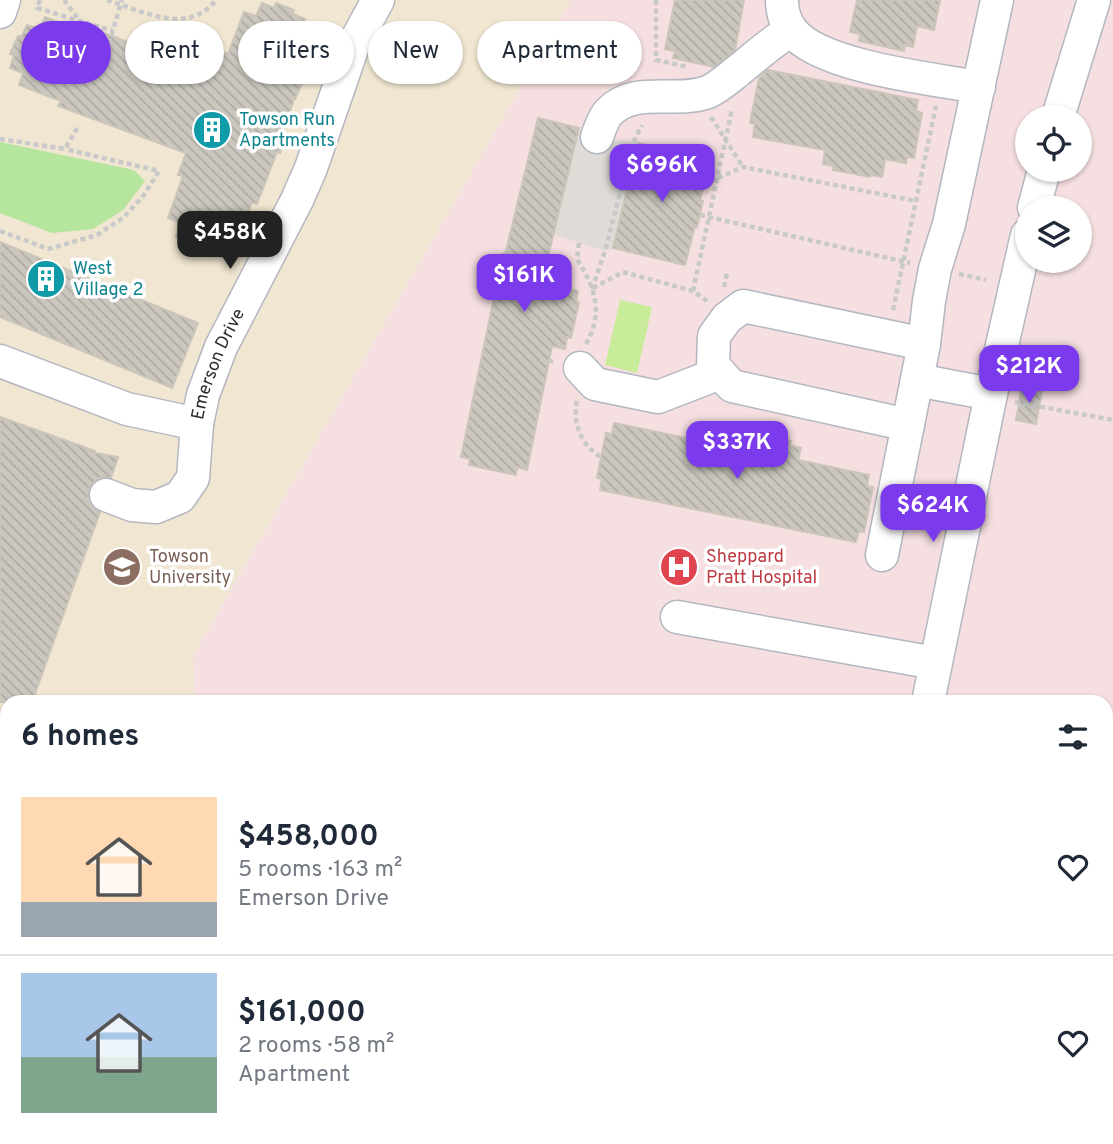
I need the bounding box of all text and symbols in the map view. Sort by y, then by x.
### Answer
chip: Buy [21,21,111,84]
chip: Rent [125,21,224,84]
chip: Filters [238,21,354,84]
chip: New [368,21,463,84]
chip: Apartment [477,21,642,84]
map controls [1015,105,1092,273]
button: locate [1015,105,1092,182]
building icon: Towson Run Apartments [191,109,233,151]
place label: Towson Run Apartments [239,109,335,153]
pin: $696K [613,144,711,204]
text: $696K [626,152,698,181]
button: layers [1015,196,1092,273]
pin: $458K [181,212,279,271]
text: $458K [193,219,267,248]
pin: $161K [475,254,573,314]
building icon: West Village 2 [25,258,67,300]
place label: West Village 2 [73,258,143,302]
text: $161K [493,262,555,291]
street label: Emerson Drive [187,305,250,422]
pin: $212K [980,346,1078,405]
text: $212K [995,353,1063,382]
pin: $337K [688,421,786,481]
text: $337K [702,429,772,458]
pin: $624K [884,484,982,544]
text: $624K [896,492,970,521]
school or university icon: Towson University [101,546,143,588]
place label: Towson University [149,546,231,590]
hospital icon: Sheppard Pratt Hospital [658,546,700,588]
place label: Sheppard Pratt Hospital [706,546,817,590]
icon: filters [1054,718,1092,756]
text: 6 homes [21,719,139,756]
text: $458,000 [238,819,379,856]
icon: home [77,825,161,909]
icon: heart [1054,848,1092,886]
text: 5 rooms · 163 m² [238,856,402,885]
text: Emerson Drive [238,885,389,914]
text: $161,000 [238,995,366,1032]
icon: home [77,1001,161,1085]
icon: heart [1054,1024,1092,1062]
text: 2 rooms · 58 m² [238,1032,394,1061]
text: Apartment [238,1061,350,1090]

